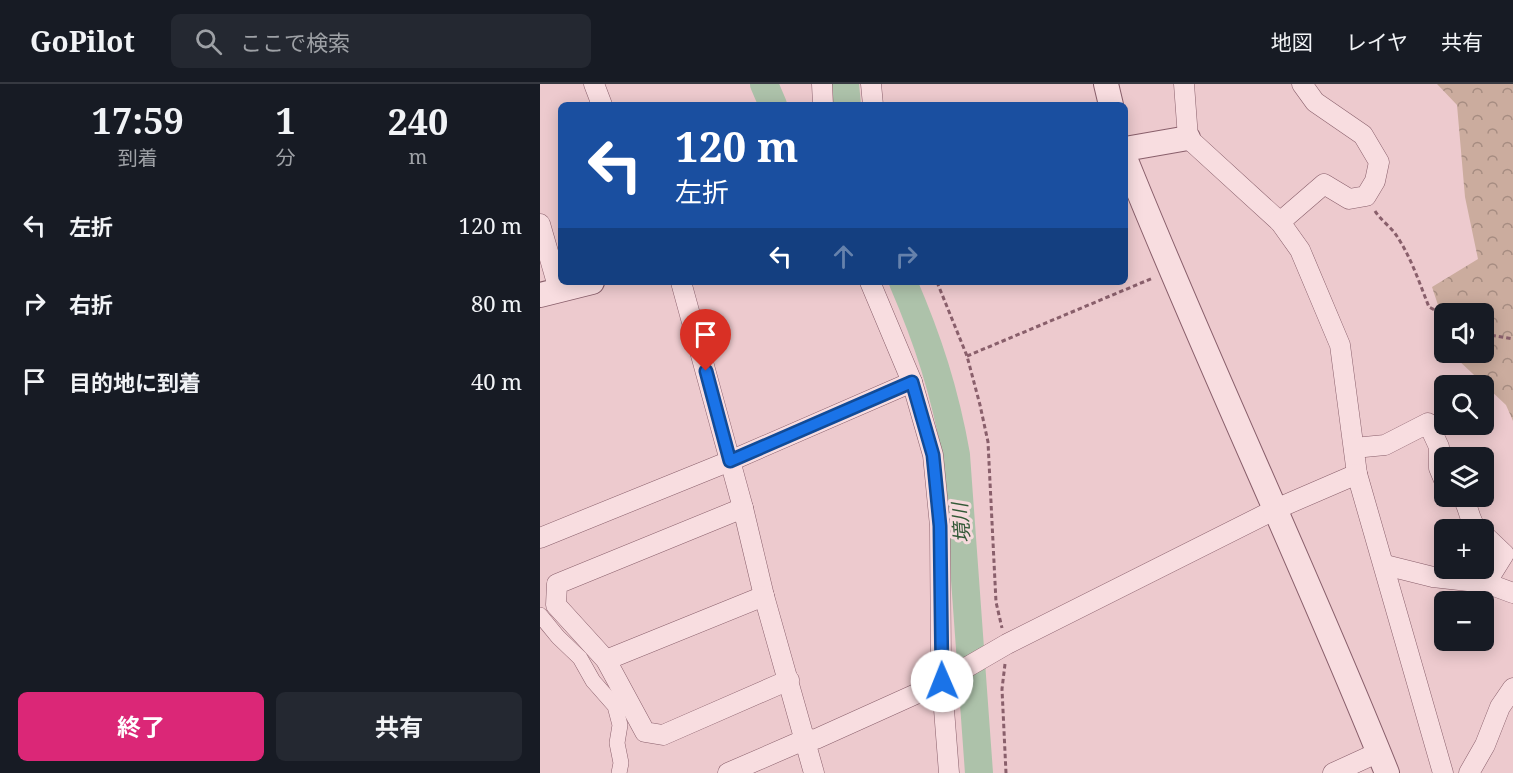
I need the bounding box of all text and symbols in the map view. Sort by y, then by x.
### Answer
search box [171,14,591,68]
text: GoPilot [30,22,135,60]
icon: search [192,25,225,58]
text: ここで検索 [240,27,350,57]
text: 地図 [1271,28,1313,56]
text: レイヤ [1346,28,1408,56]
text: 共有 [1441,28,1483,56]
text: 17:59 [92,96,184,145]
text: 1 [275,96,296,145]
text: 240 [387,97,448,146]
text: 120 m [675,117,799,174]
icon: left [576,126,654,204]
text: m [408,143,427,170]
text: 到着 [118,144,158,171]
text: 分 [276,144,296,171]
text: 左折 [675,173,729,210]
icon: left [18,209,51,242]
text: 120 m [459,210,522,240]
text: 左折 [69,211,113,241]
icon: left [764,240,797,273]
icon: ahead [827,240,860,273]
icon: right [890,240,923,273]
icon: right [18,287,51,320]
text: 80 m [471,288,522,318]
text: 右折 [69,289,113,319]
map controls [1434,303,1494,651]
button: sound [1434,303,1494,363]
pin [680,309,731,371]
icon: arrive [689,318,722,351]
icon: arrive [18,365,51,398]
text: 40 m [471,366,522,396]
text: 目的地に到着 [69,367,201,397]
button: search [1434,375,1494,435]
button: layers [1434,447,1494,507]
water label: 境川 [945,500,975,544]
button: + [1434,519,1494,579]
button: − [1434,591,1494,651]
position arrow [910,649,974,713]
button: 終了 [18,692,264,761]
button: 共有 [276,692,522,761]

